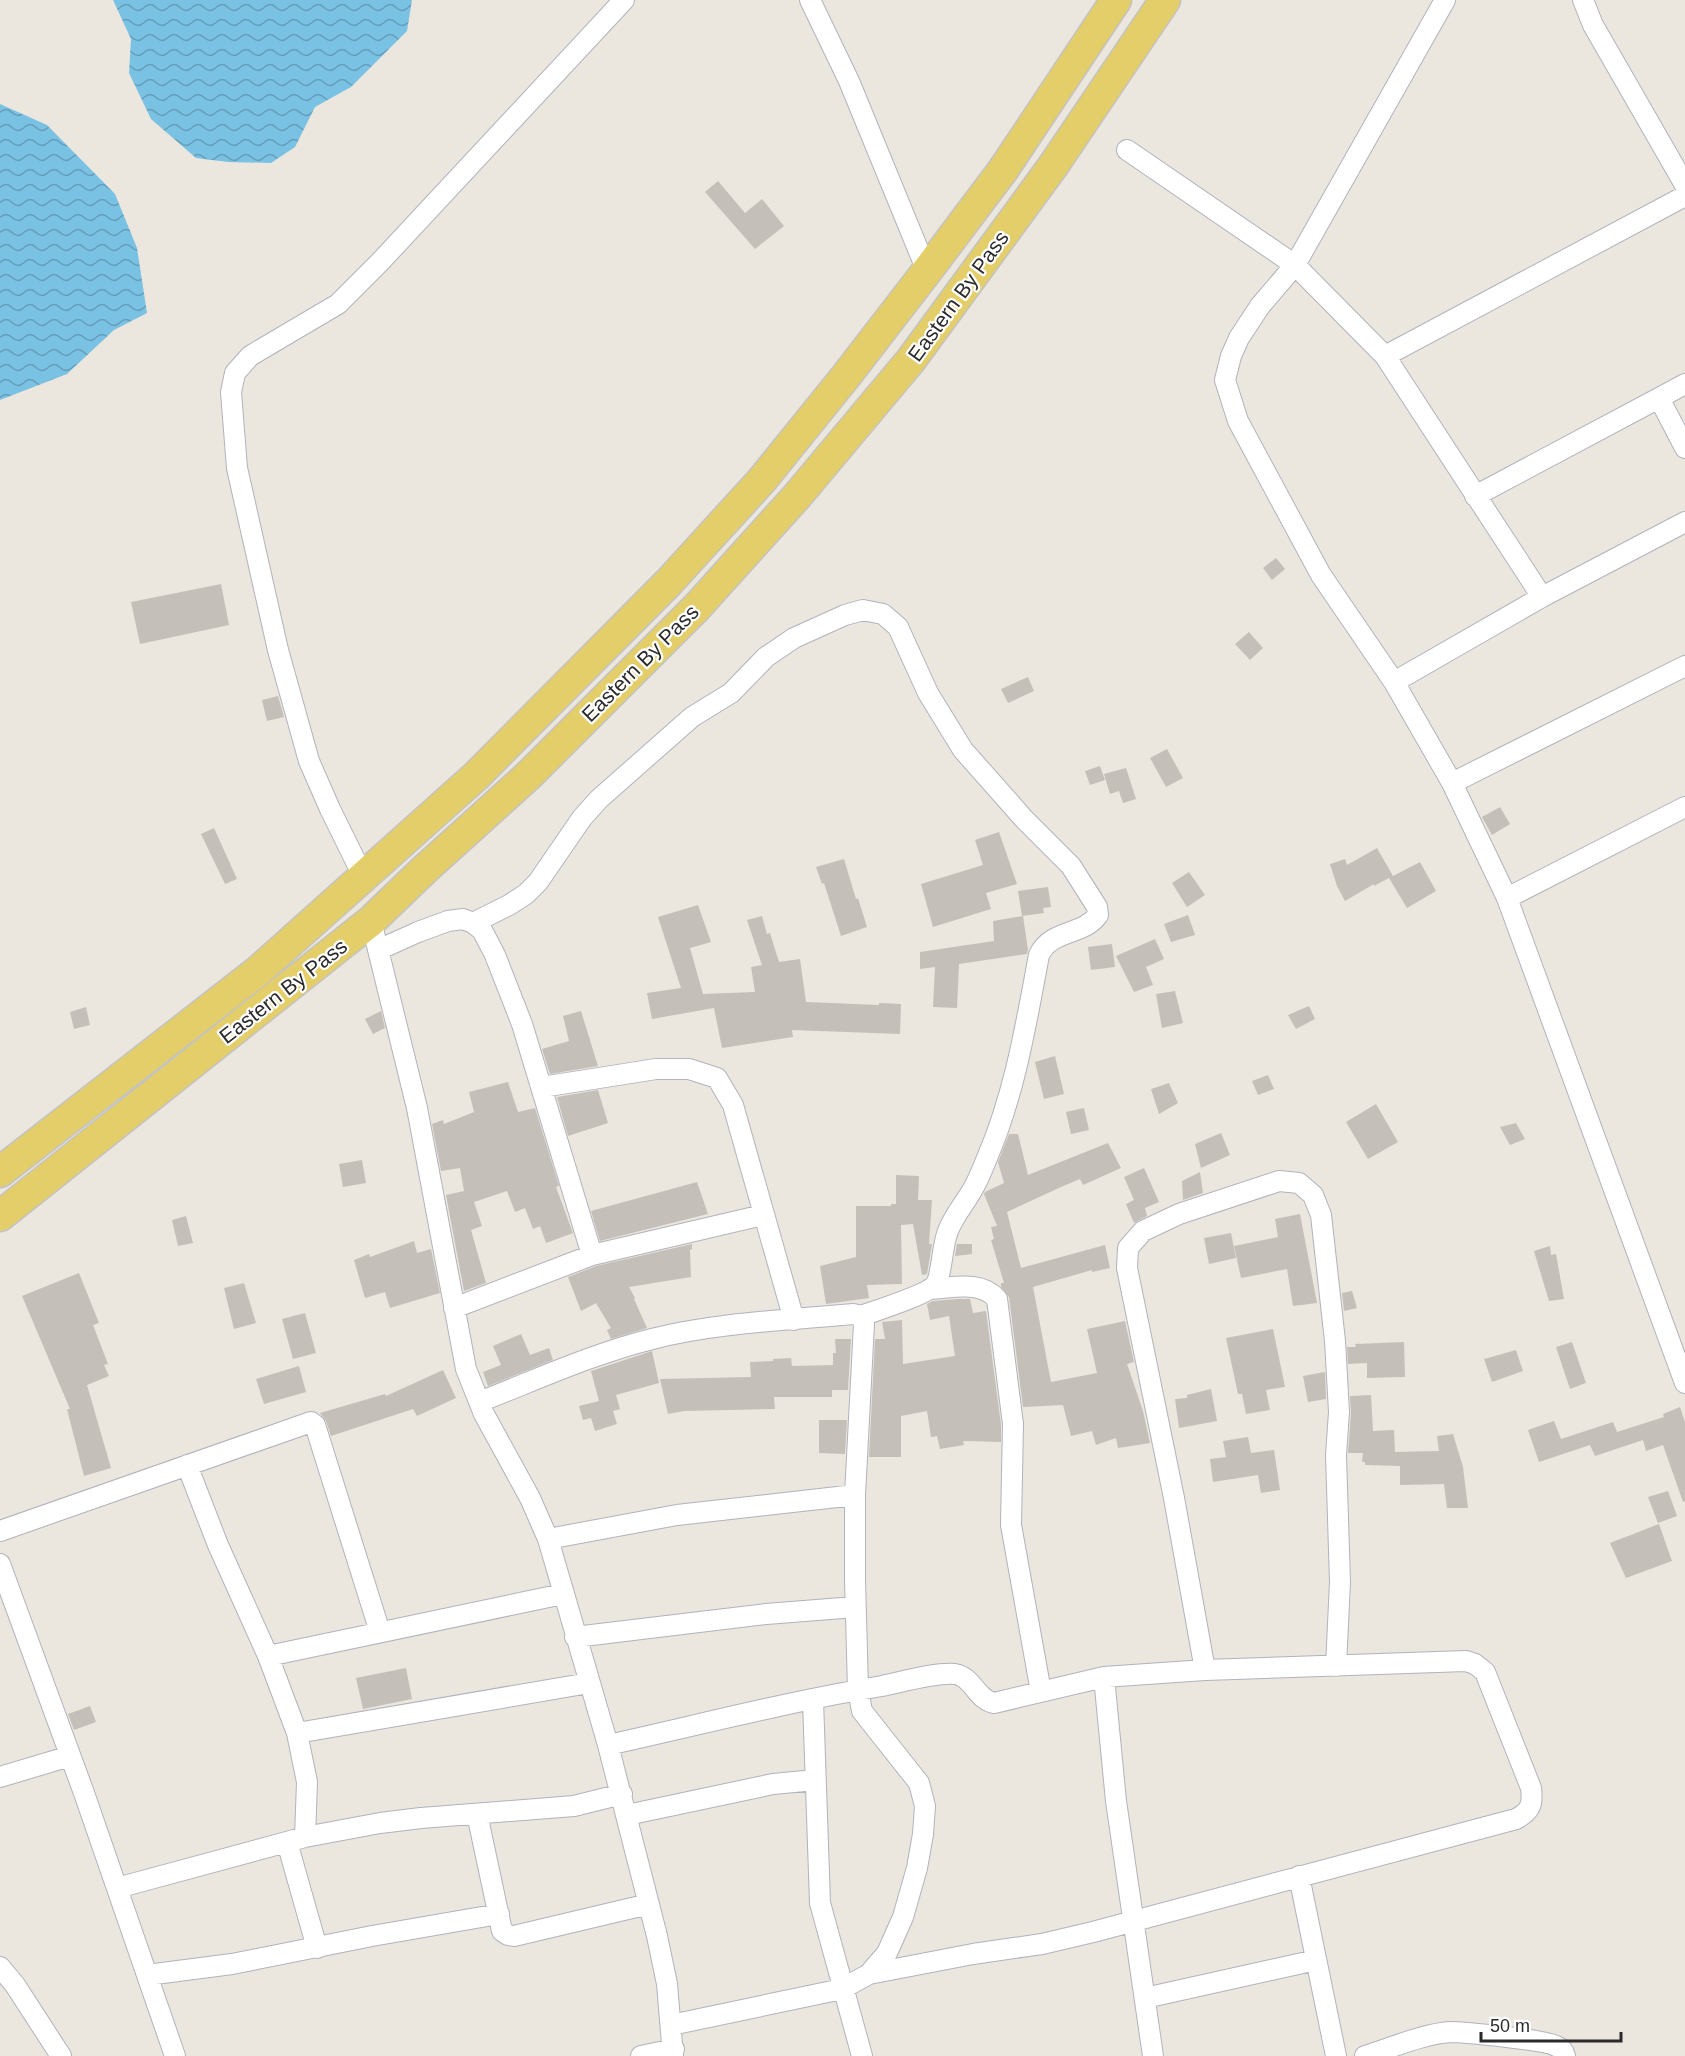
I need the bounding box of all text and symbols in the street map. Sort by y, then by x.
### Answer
street label: Eastern By Pass [903,226,1013,366]
street label: Eastern By Pass [577,600,703,726]
street label: Eastern By Pass [215,934,351,1048]
scale bar [1481,2005,1620,2043]
text: 50 m [1490,2016,1530,2036]

